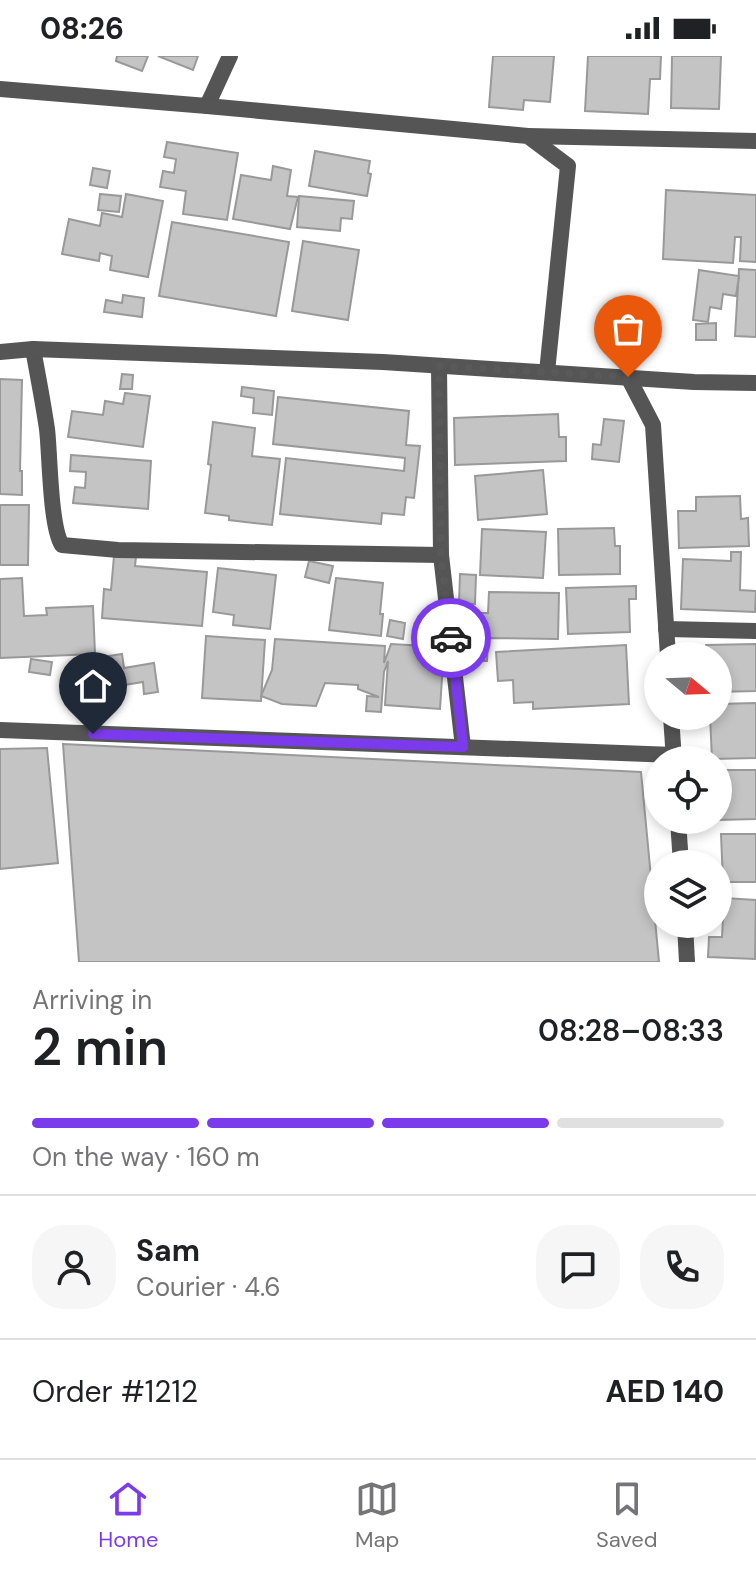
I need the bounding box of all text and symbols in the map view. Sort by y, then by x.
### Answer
text: 08:26 [40,9,124,48]
pin [594,295,662,377]
icon: bag [606,307,650,351]
courier [411,598,491,678]
icon: car [429,616,473,660]
north arrow [644,642,732,730]
map controls [644,642,732,938]
pin [59,652,127,734]
icon: home [71,664,115,708]
button: locate [644,746,732,834]
button: layers [644,850,732,938]
text: Arriving in [32,983,152,1017]
text: 08:28–08:33 [538,1011,724,1050]
text: 2 min [32,1013,168,1081]
text: On the way · 160 m [32,1140,260,1174]
button: person [32,1225,116,1309]
button: chat [536,1225,620,1309]
button: phone [640,1225,724,1309]
text: Sam [136,1231,200,1270]
text: Courier · 4.6 [136,1270,281,1304]
text: Order #1212 [32,1372,198,1411]
text: AED 140 [605,1372,724,1411]
tab: Home [98,1477,158,1554]
tab: Map [355,1477,399,1554]
tab: Saved [596,1477,658,1554]

